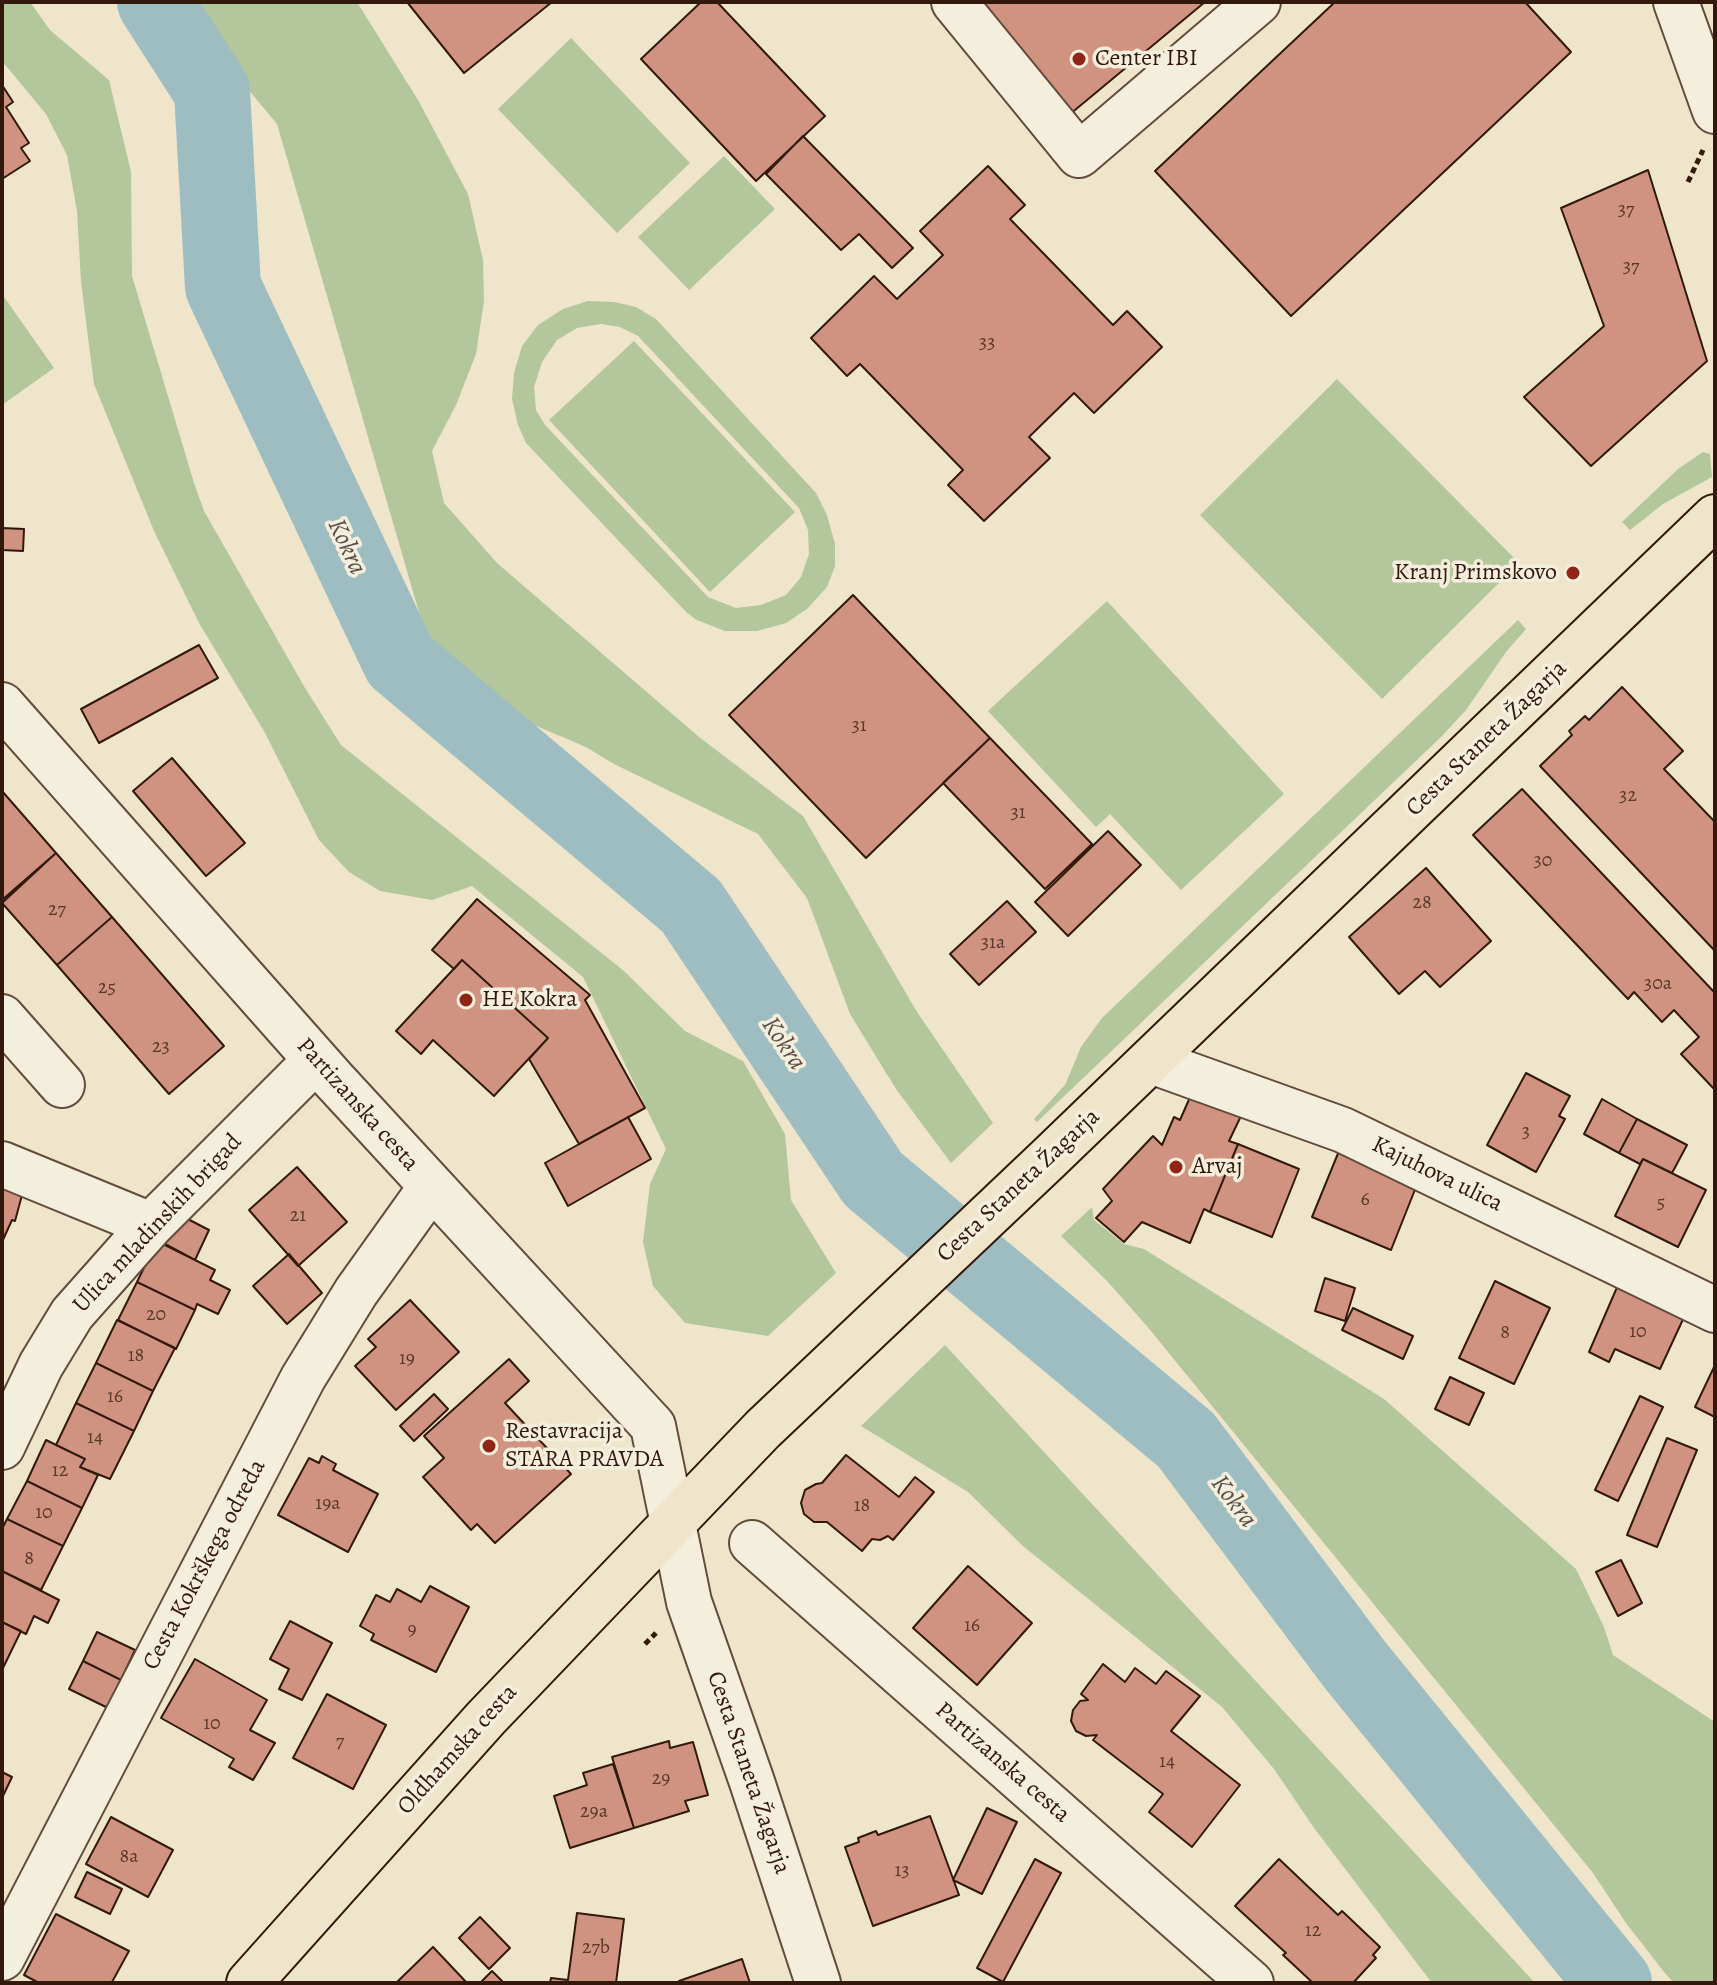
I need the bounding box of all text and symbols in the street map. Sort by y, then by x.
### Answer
place label: Center IBI [1095,45,1198,73]
marker: Center IBI [1070,50,1088,68]
house number: 37 [1618,198,1634,222]
house number: 37 [1623,255,1639,279]
house number: 33 [979,331,995,355]
water label: Kokra [320,514,372,580]
place label: Kranj Primskovo [1394,559,1557,587]
marker: Kranj Primskovo [1564,564,1582,582]
street label: Cesta Staneta Žagarja [1401,655,1573,823]
house number: 31 [851,714,867,738]
house number: 32 [1619,784,1637,808]
house number: 31 [1010,801,1026,825]
house number: 30 [1534,849,1552,873]
house number: 28 [1412,891,1432,915]
house number: 27 [48,898,66,922]
house number: 31a [981,931,1005,955]
house number: 30a [1644,972,1672,996]
house number: 25 [98,976,116,1000]
place label: HE Kokra [482,986,577,1014]
marker: HE Kokra [457,991,475,1009]
water label: Kokra [754,1011,812,1077]
street label: Partizanska cesta [290,1032,424,1178]
house number: 23 [152,1035,170,1059]
street label: Cesta Staneta Žagarja [931,1103,1107,1269]
house number: 3 [1522,1120,1530,1144]
street label: Ulica mladinskih brigad [68,1128,248,1320]
street label: Kajuhova ulica [1367,1131,1507,1219]
place label: Arvaj [1192,1153,1243,1181]
marker: Arvaj [1167,1158,1185,1176]
house number: 6 [1360,1188,1370,1212]
house number: 5 [1657,1191,1665,1215]
house number: 21 [290,1204,306,1228]
house number: 20 [146,1303,166,1327]
house number: 10 [1629,1320,1647,1344]
house number: 8 [1500,1321,1510,1345]
house number: 18 [128,1344,144,1368]
house number: 19 [399,1347,415,1371]
house number: 16 [107,1385,123,1409]
place label: Restavracija STARA PRAVDA [505,1418,664,1474]
house number: 14 [87,1426,103,1450]
marker: Restavracija STARA PRAVDA [480,1437,498,1455]
street label: Cesta Kokrškega odreda [137,1455,273,1675]
house number: 12 [52,1459,68,1483]
water label: Kokra [1203,1470,1263,1534]
house number: 19a [315,1492,341,1516]
house number: 18 [854,1494,870,1518]
house number: 10 [35,1501,53,1525]
house number: 8 [24,1547,34,1571]
house number: 16 [964,1614,980,1638]
house number: 9 [407,1618,417,1642]
street label: Cesta Staneta Žagarja [700,1668,796,1878]
street label: Oldhamska cesta [392,1679,524,1821]
street label: Partizanska cesta [929,1697,1075,1829]
house number: 10 [203,1712,221,1736]
house number: 7 [336,1730,344,1754]
house number: 14 [1159,1750,1175,1774]
house number: 29 [652,1767,670,1791]
house number: 29a [580,1800,608,1824]
house number: 8a [119,1845,139,1869]
house number: 13 [894,1859,910,1883]
house number: 12 [1305,1919,1321,1943]
house number: 27b [582,1936,610,1960]

